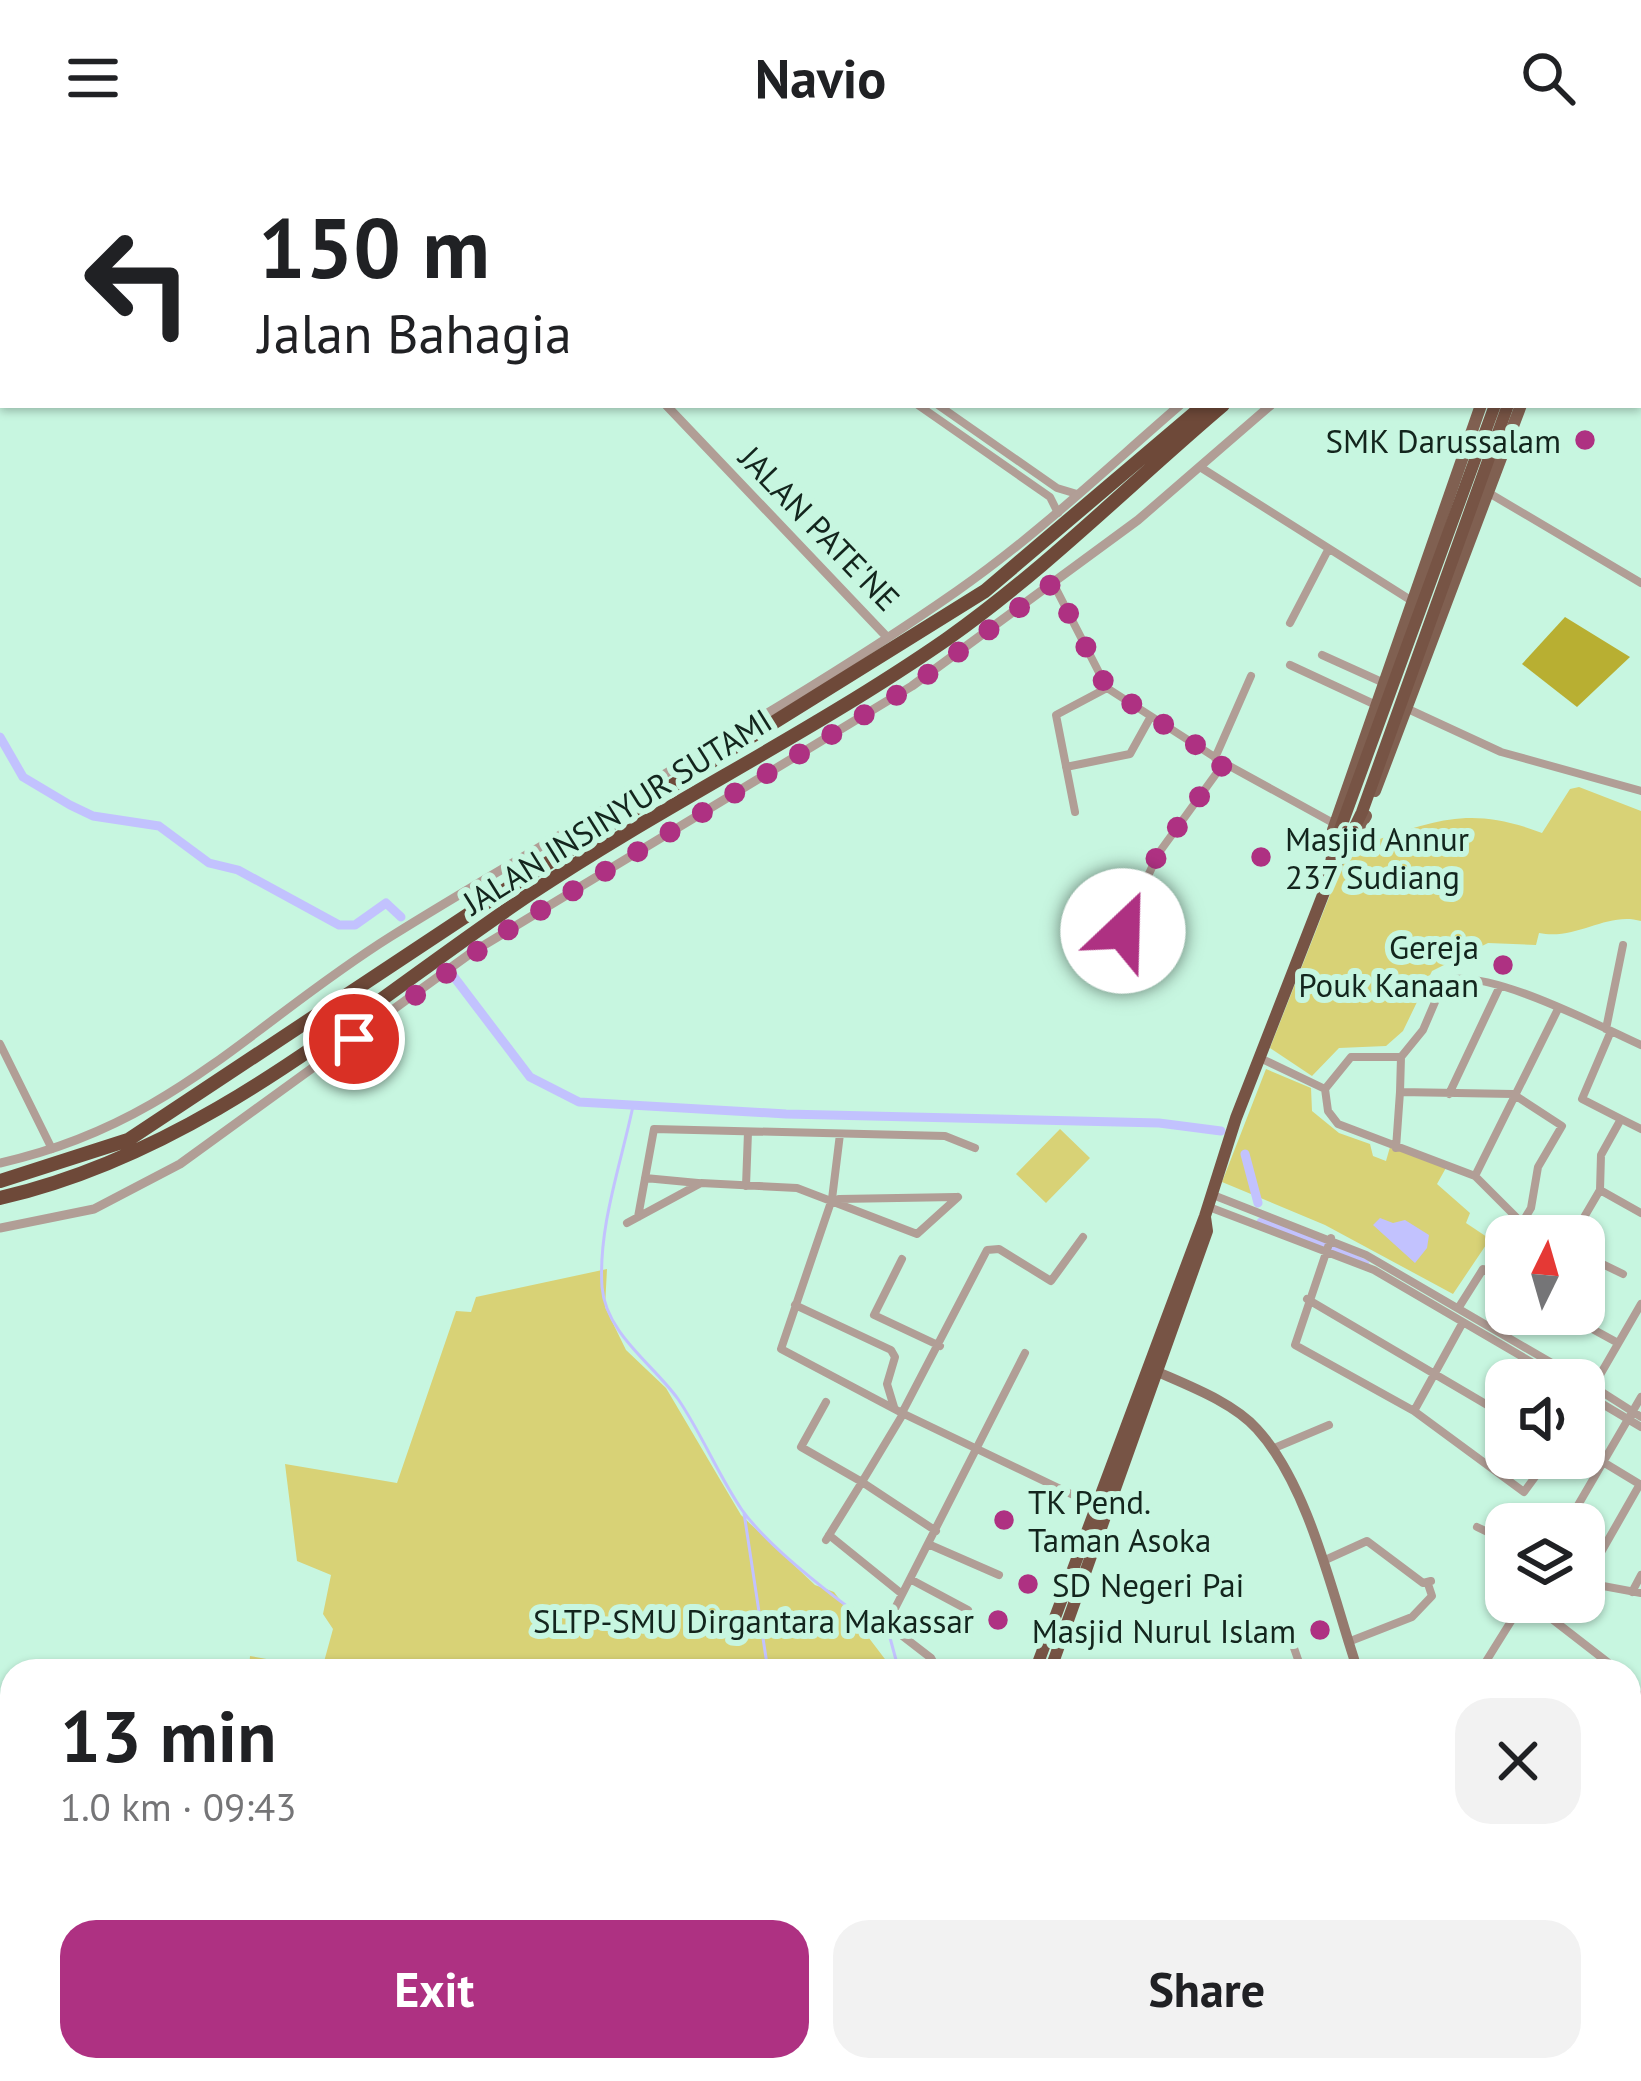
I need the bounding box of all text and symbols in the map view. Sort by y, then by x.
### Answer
text: Navio [755,43,886,113]
icon: menu [60,45,126,111]
icon: search [1515,45,1581,111]
text: 150 m [258,192,490,301]
icon: left [60,204,216,360]
text: Jalan Bahagia [258,298,572,368]
place label: SMK Darussalam [1326,419,1561,462]
marker: SMK Darussalam [1572,427,1598,453]
street label: JALAN PATE'NE [729,435,909,620]
street label: JALAN INSINYUR SUTAMI [453,698,779,925]
place label: Masjid Annur 237 Sudiang [1285,817,1469,898]
marker: Masjid Annur 237 Sudiang [1248,844,1274,870]
position arrow [1060,868,1186,994]
place label: Gereja Pouk Kanaan [1298,925,1479,1006]
marker: Gereja Pouk Kanaan [1490,952,1516,978]
pin [303,988,405,1090]
icon: arrive [321,1006,387,1072]
north arrow [1485,1215,1605,1335]
map controls [1485,1215,1605,1623]
button: sound [1485,1359,1605,1479]
place label: TK Pend. Taman Asoka [1028,1480,1211,1561]
button: layers [1485,1503,1605,1623]
marker: TK Pend. Taman Asoka [991,1507,1017,1533]
place label: SD Negeri Pai [1052,1563,1244,1606]
marker: SD Negeri Pai [1015,1571,1041,1597]
place label: SLTP-SMU Dirgantara Makassar [533,1599,974,1642]
marker: SLTP-SMU Dirgantara Makassar [985,1607,1011,1633]
place label: Masjid Nurul Islam [1032,1609,1296,1652]
marker: Masjid Nurul Islam [1307,1617,1333,1643]
text: 13 min [60,1689,276,1782]
button: close [1455,1698,1581,1824]
text: 1.0 km · 09:43 [60,1781,296,1832]
button: Exit [60,1920,809,2058]
button: Share [833,1920,1581,2058]

